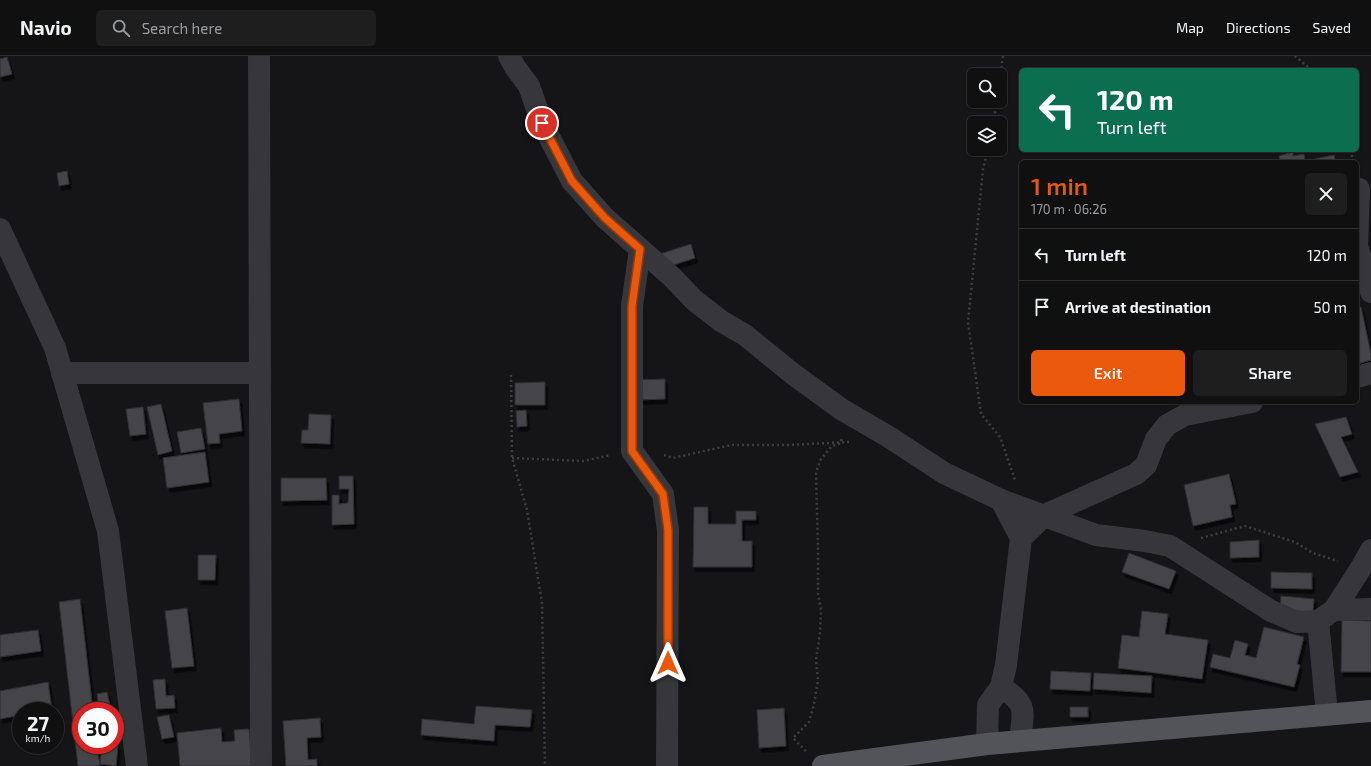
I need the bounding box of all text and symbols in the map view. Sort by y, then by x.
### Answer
search box [96,10,376,46]
text: Navio [20,16,72,39]
icon: search [110,17,132,39]
text: Search here [142,19,222,37]
text: Map [1176,19,1204,36]
text: Directions [1226,19,1291,36]
text: Saved [1313,19,1351,36]
map controls [967,68,1007,156]
button: search [967,68,1007,108]
text: 120 m [1097,82,1174,116]
icon: left [1031,84,1083,136]
pin [525,106,559,140]
icon: arrive [531,112,553,134]
button: layers [967,116,1007,156]
text: Turn left [1097,116,1167,138]
text: 1 min [1031,171,1088,200]
button: close [1305,173,1347,215]
text: 170 m · 06:26 [1031,201,1107,217]
icon: left [1031,244,1053,266]
text: Turn left [1065,246,1126,264]
text: 120 m [1307,246,1347,264]
icon: arrive [1031,296,1053,318]
text: Arrive at destination [1065,298,1211,316]
text: 50 m [1313,298,1347,316]
button: Exit [1031,350,1185,396]
button: Share [1193,350,1347,396]
position arrow [647,642,689,684]
speed limit sign: 30 [72,702,124,754]
text: 27 [27,711,49,735]
text: km/h [26,732,50,744]

